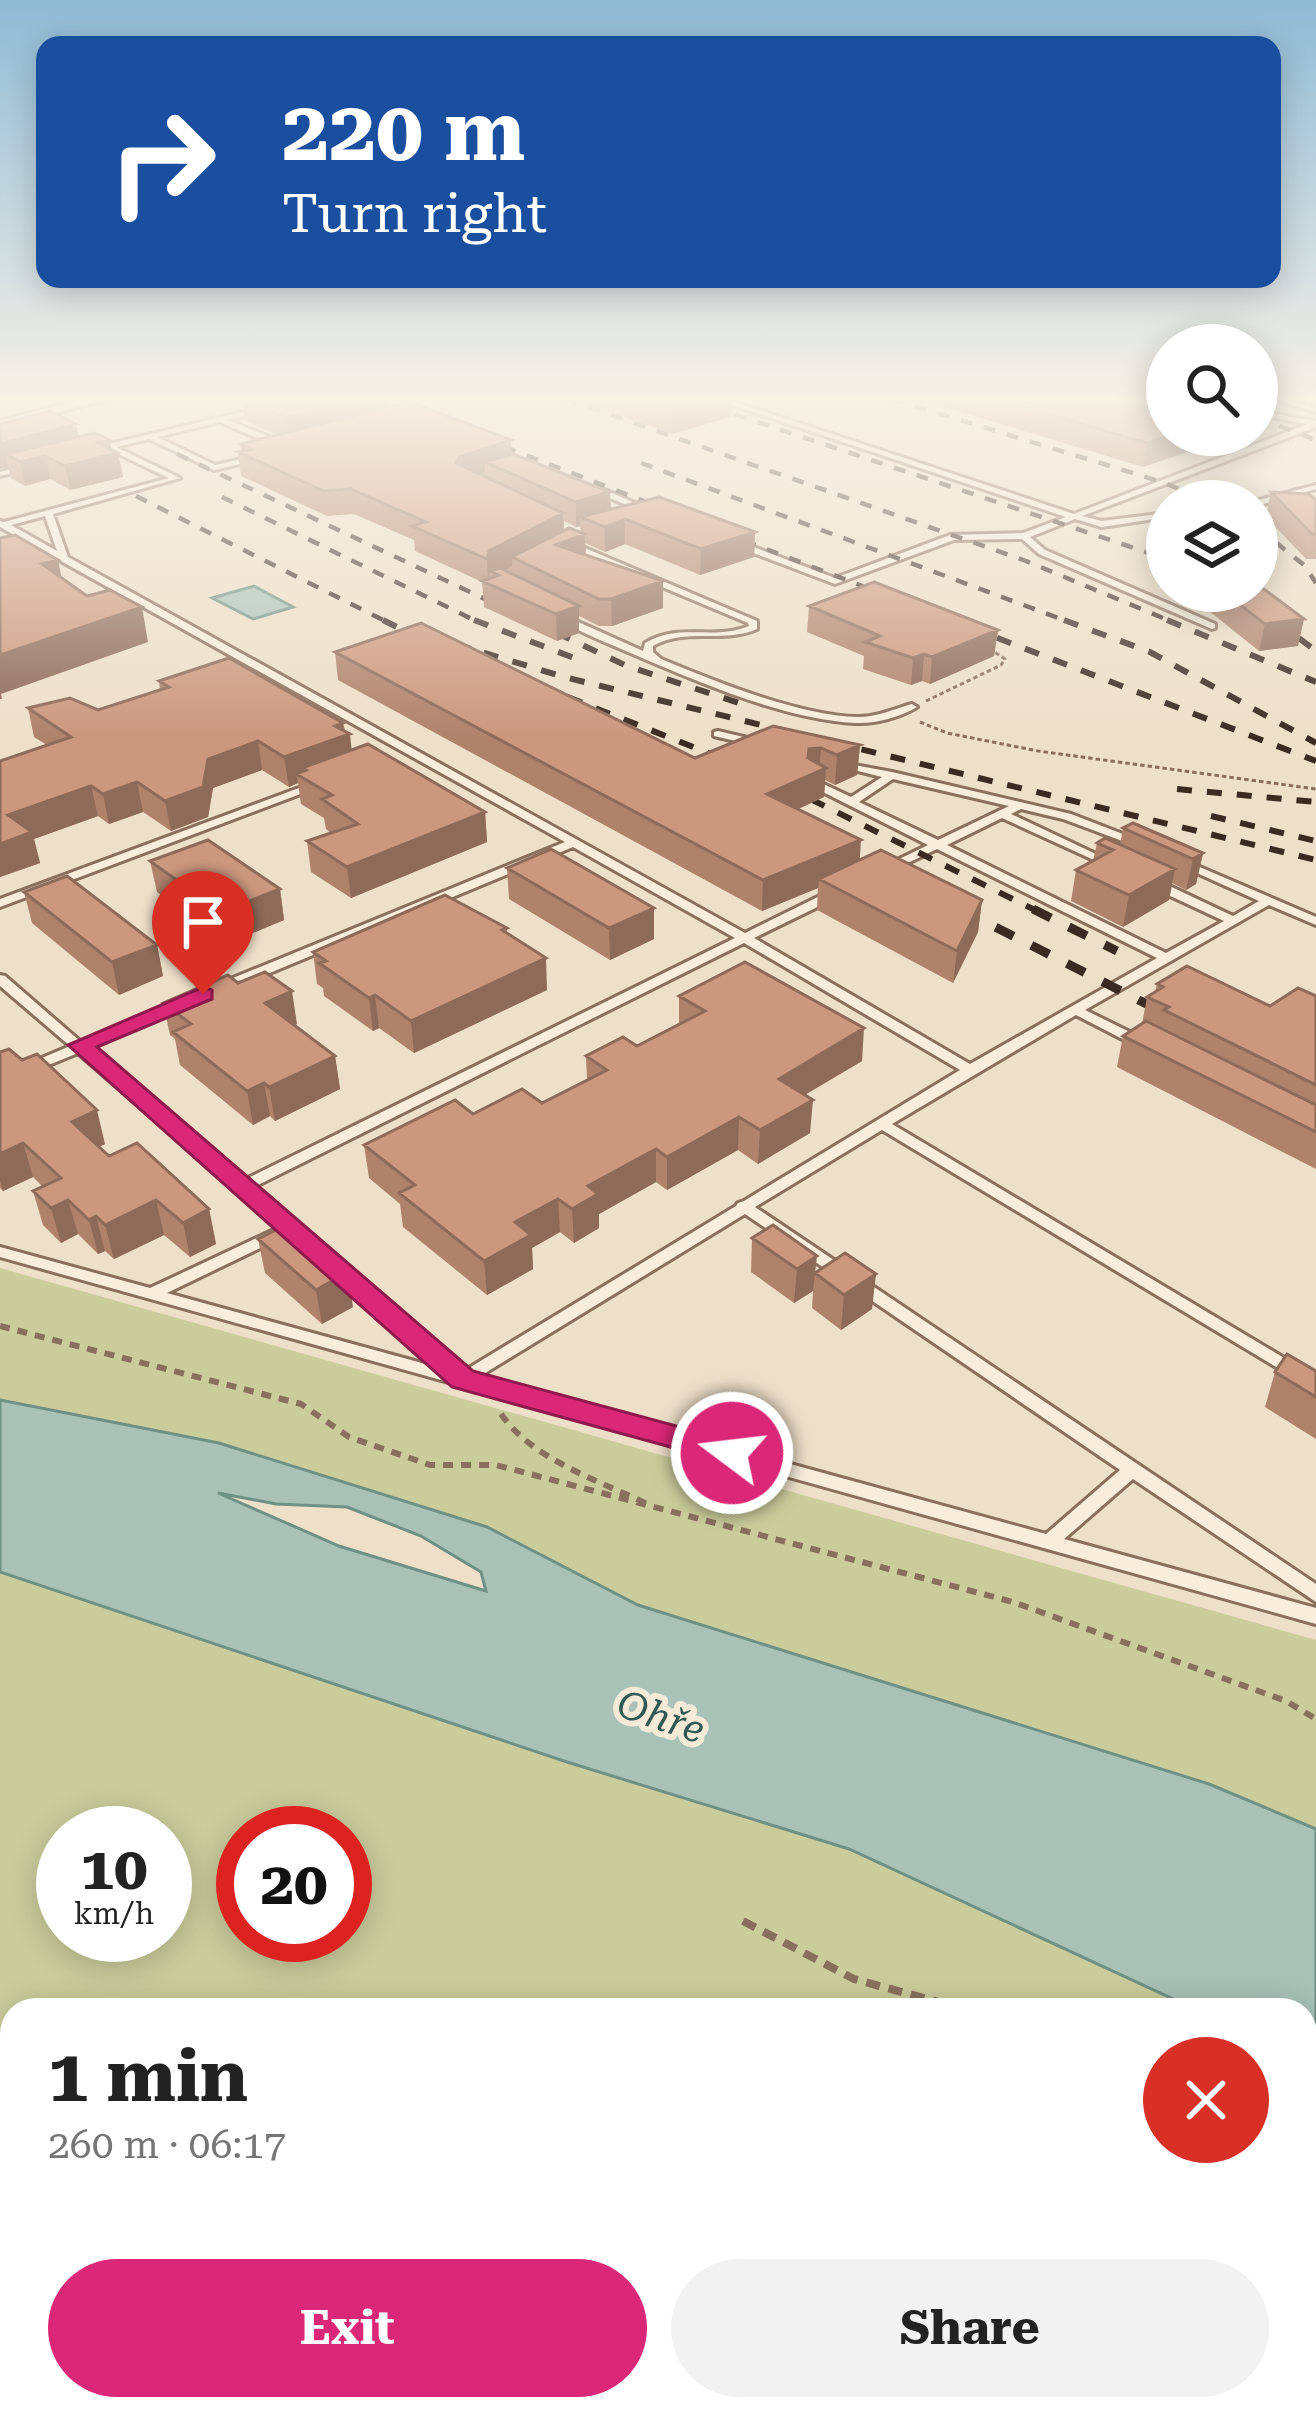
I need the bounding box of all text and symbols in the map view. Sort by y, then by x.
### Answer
text: 220 m [282,82,525,180]
icon: right [84,84,240,240]
text: Turn right [282,182,547,245]
map controls [1146,324,1278,612]
button: search [1146,324,1278,456]
button: layers [1146,480,1278,612]
pin [152,871,254,994]
icon: arrive [170,889,236,955]
position arrow [669,1390,795,1516]
water label: Ohře [611,1681,710,1753]
speed limit sign: 20 [216,1806,372,1962]
text: 10 [80,1833,148,1904]
text: km/h [74,1896,154,1931]
text: 1 min [48,2034,248,2119]
button: close [1143,2037,1269,2163]
text: 260 m · 06:17 [48,2122,286,2168]
button: Exit [48,2259,647,2397]
button: Share [671,2259,1269,2397]

